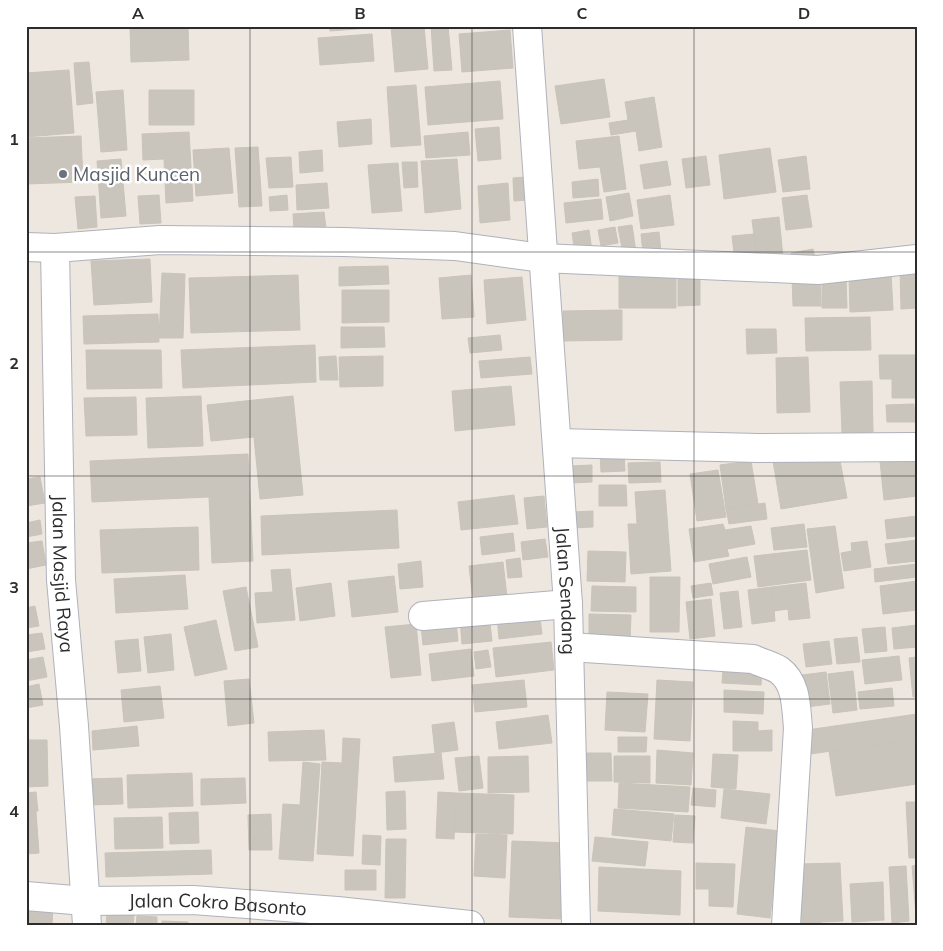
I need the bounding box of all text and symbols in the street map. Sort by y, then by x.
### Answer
text: A [132,3,144,23]
text: B [354,3,366,23]
text: C [577,3,588,23]
text: D [798,3,810,23]
text: 1 [9,129,19,149]
place label: Masjid Kuncen [73,162,200,186]
marker: Masjid Kuncen [57,168,69,180]
text: 2 [9,353,19,373]
street label: Jalan Masjid Raya [47,495,79,654]
street label: Jalan Sendang [551,526,581,655]
text: 3 [9,577,19,597]
text: 4 [9,801,19,821]
street label: Jalan Cokro Basonto [128,888,308,921]

